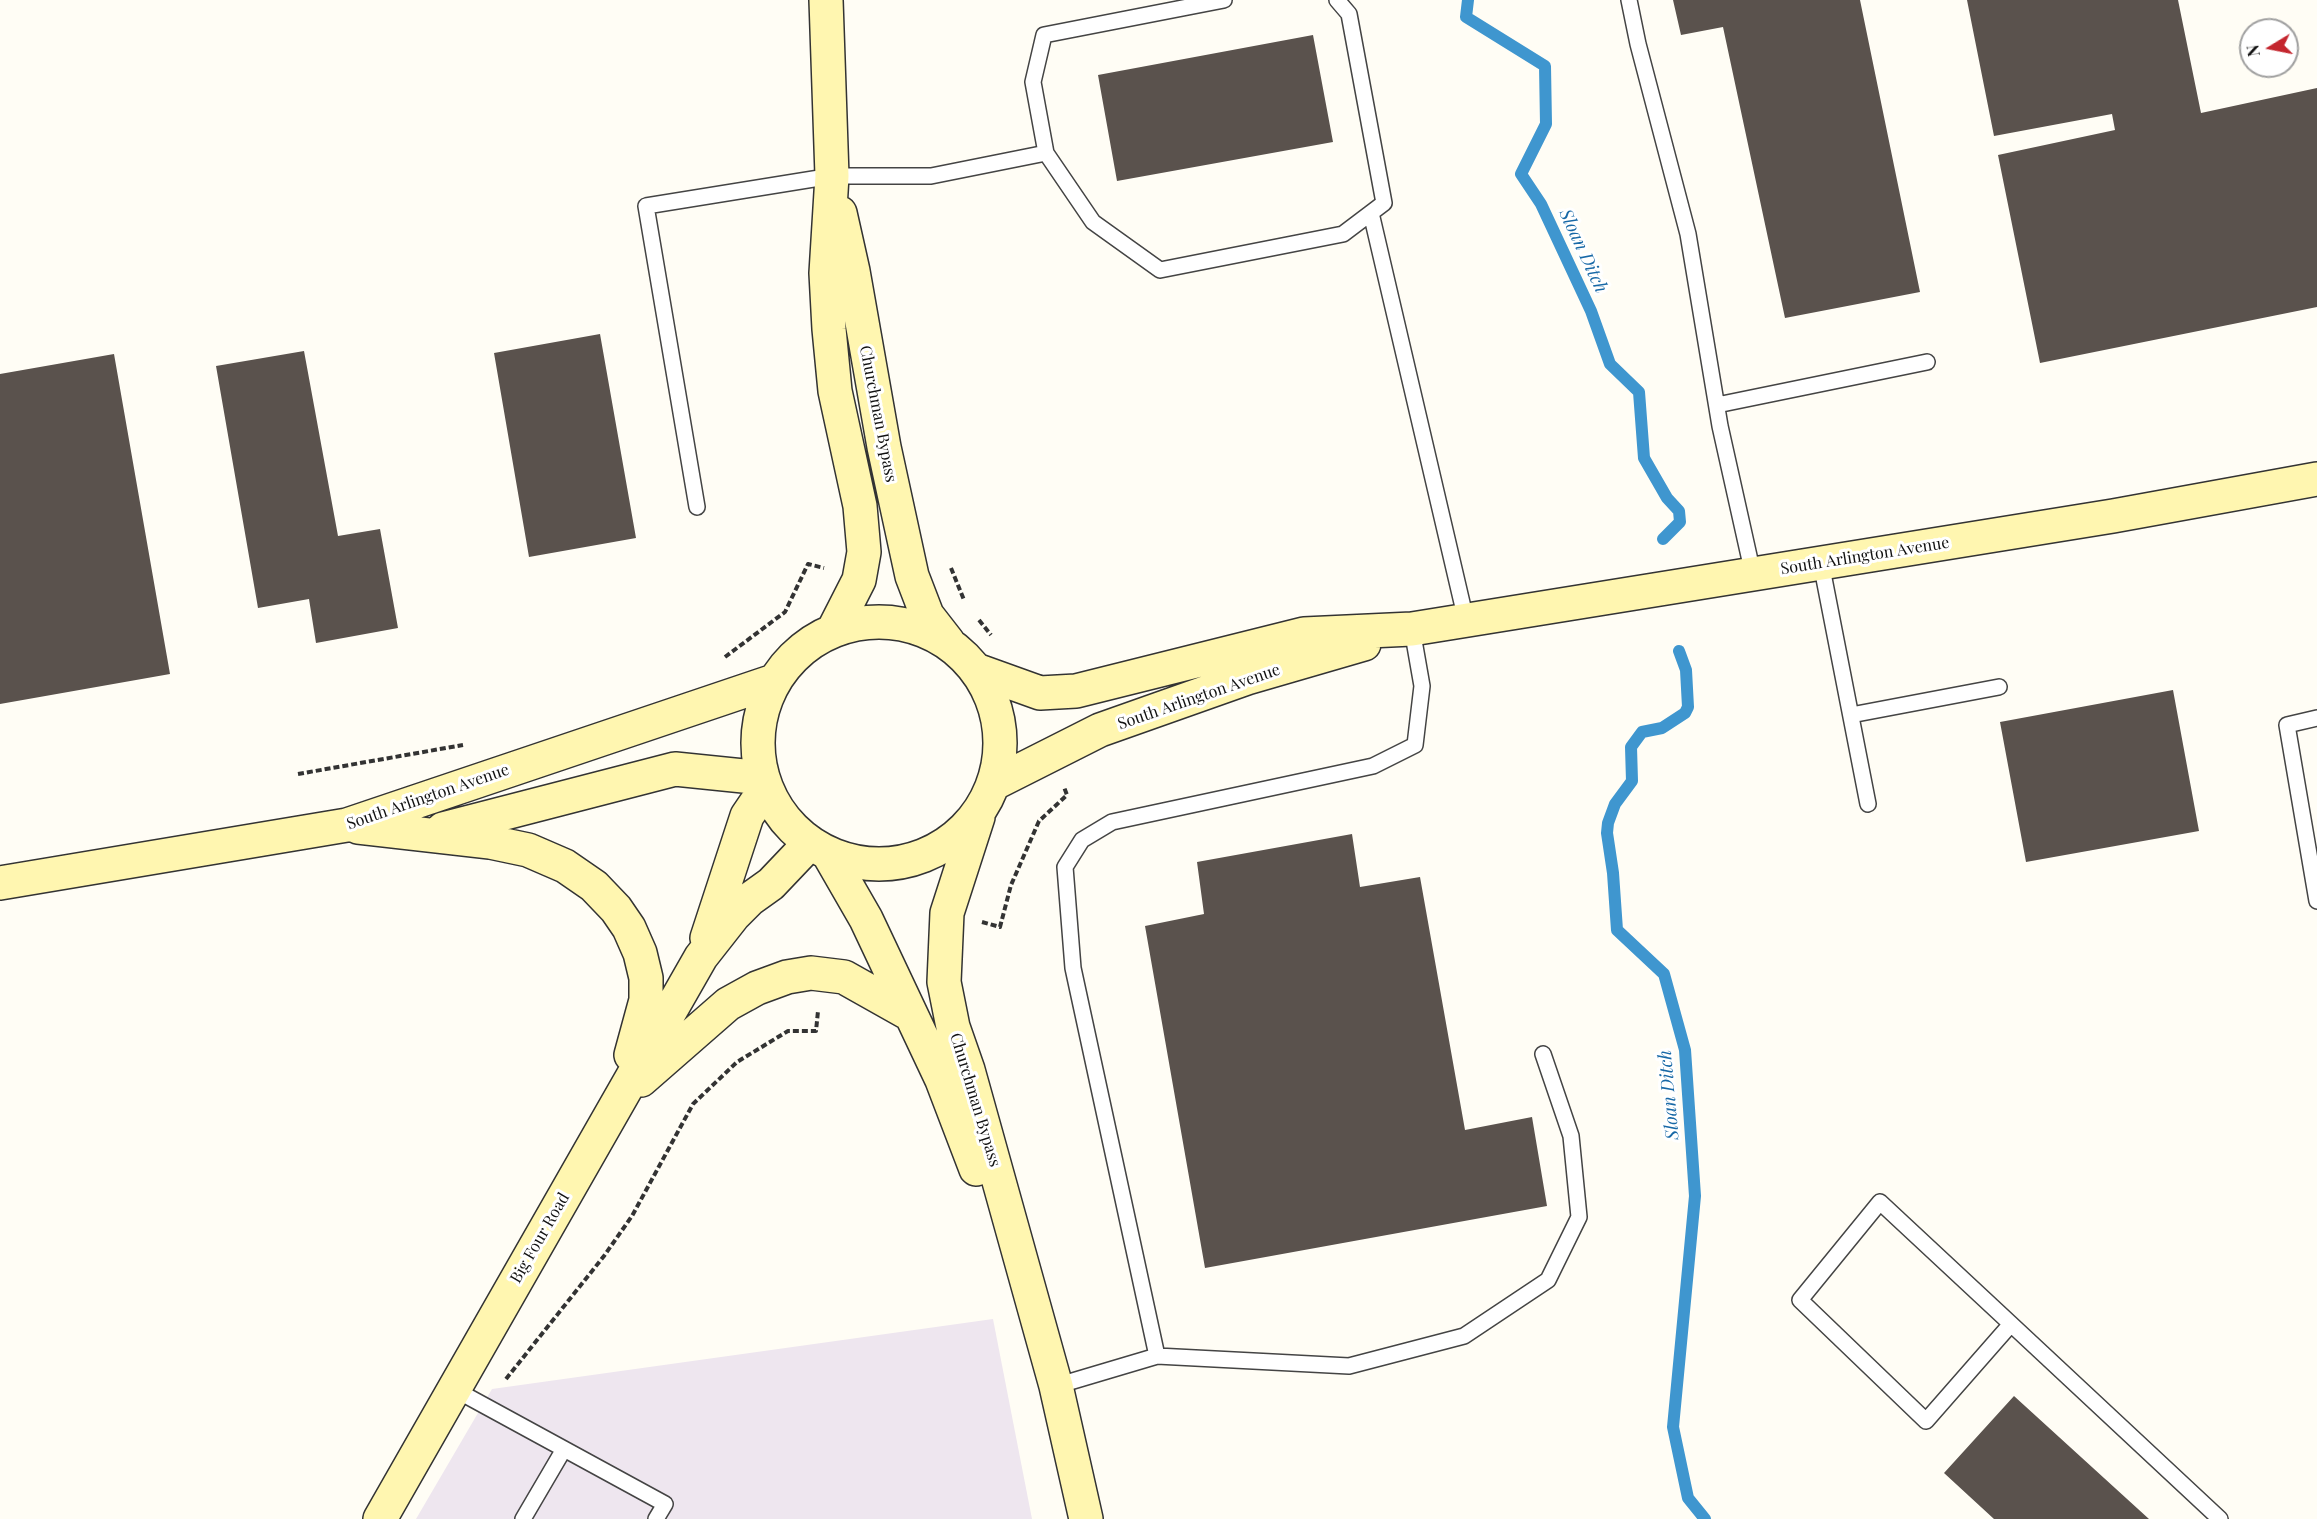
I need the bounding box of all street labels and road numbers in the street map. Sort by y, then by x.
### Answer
street label: Churchman Bypass [855,344,901,484]
street label: South Arlington Avenue [1779,533,1951,579]
street label: South Arlington Avenue [1115,660,1283,734]
street label: South Arlington Avenue [344,760,512,834]
street label: Churchman Bypass [946,1031,1004,1169]
street label: Big Four Road [506,1189,574,1287]

